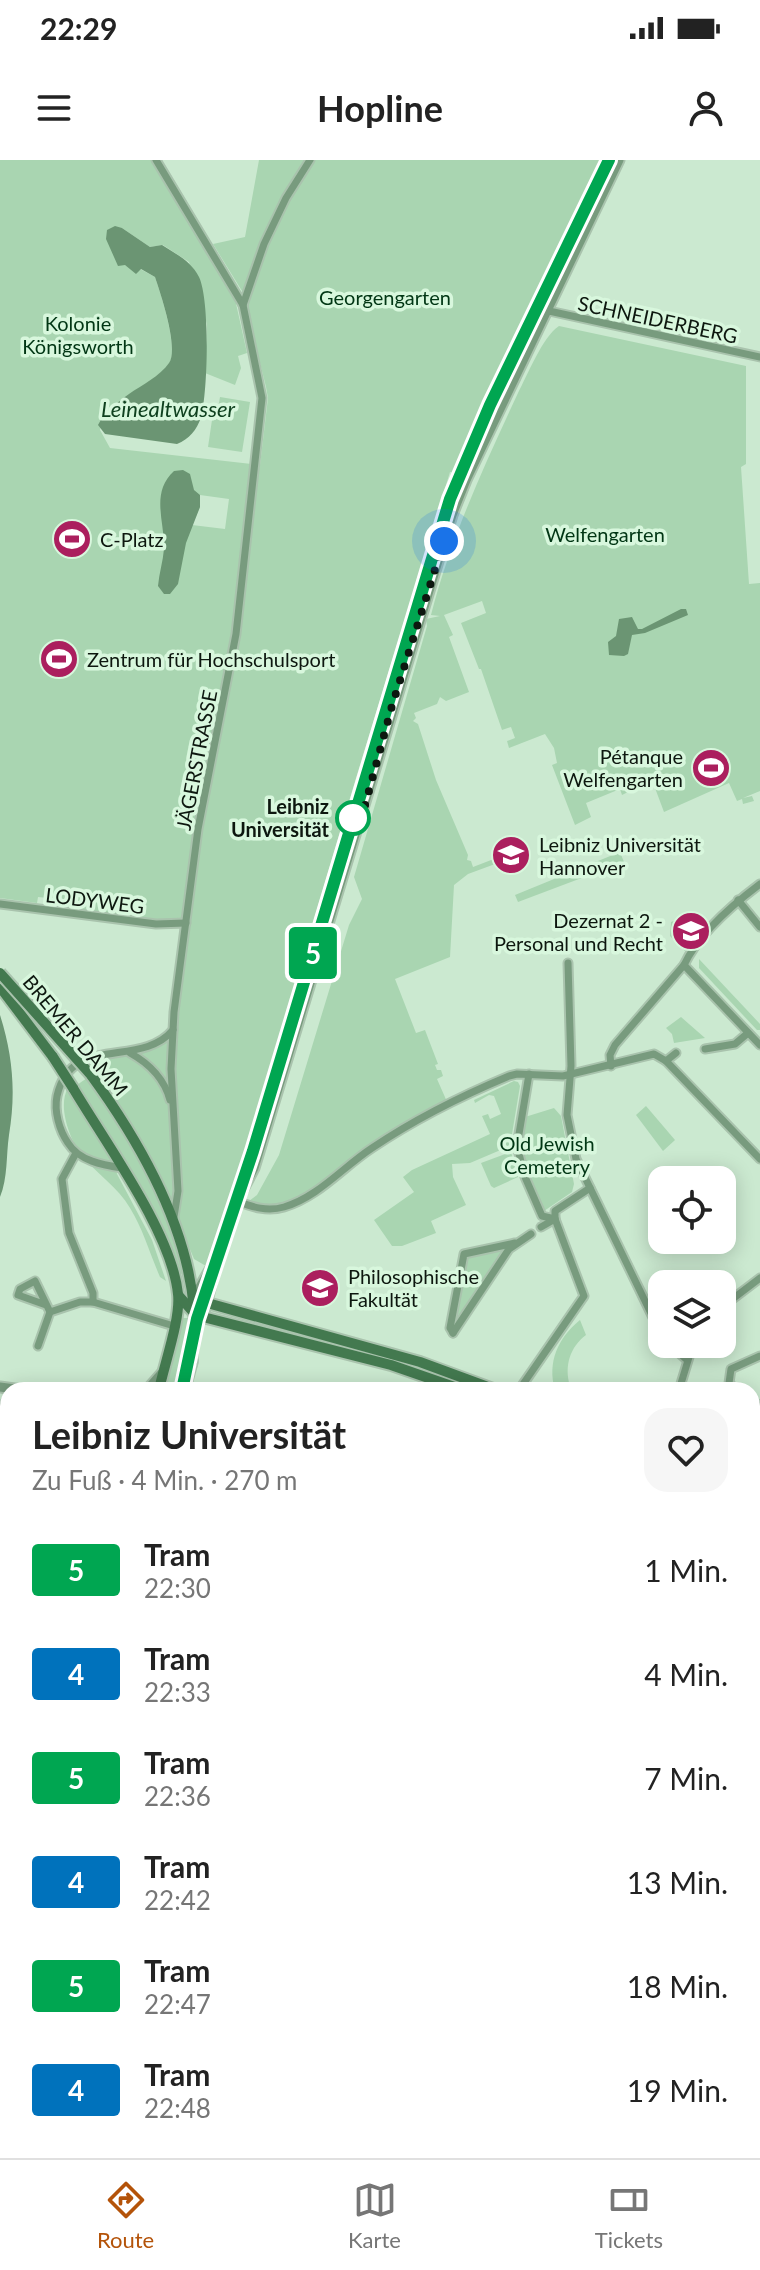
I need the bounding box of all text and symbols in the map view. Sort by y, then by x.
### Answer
text: 22:29 [40,10,117,46]
icon: menu [32,86,76,130]
text: Hopline [317,86,443,130]
icon: person [684,86,728,130]
park label: Georgengarten [319,285,451,309]
street label: SCHNEIDERBERG [576,290,740,348]
park label: Kolonie Königsworth [22,311,134,358]
water label: Leinealtwasser [101,395,235,422]
sports icon: C-Platz [51,518,93,560]
your location [424,521,464,561]
park label: Welfengarten [545,522,665,546]
place label: C-Platz [100,527,163,551]
sports icon: Zentrum für Hochschulsport [38,638,80,680]
place label: Zentrum für Hochschulsport [87,647,335,671]
street label: JÄGERSTRASSE [171,688,221,832]
place label: Pétanque Welfengarten [563,744,683,791]
sports icon: Pétanque Welfengarten [690,747,732,789]
place label: Leibniz Universität [231,794,330,841]
marker: Leibniz Universität [336,801,370,835]
place label: Leibniz Universität Hannover [539,832,701,879]
school or university icon: Leibniz Universität Hannover [490,834,532,876]
street label: LODYWEG [44,882,146,918]
place label: Dezernat 2 - Personal und Recht [494,908,663,955]
school or university icon: Dezernat 2 - Personal und Recht [670,910,712,952]
line badge: 5 [287,927,339,979]
text: 5 [305,936,321,970]
street label: BREMER DAMM [19,970,133,1100]
park label: Old Jewish Cemetery [499,1131,595,1178]
map controls [648,1166,736,1358]
button: locate [648,1166,736,1254]
place label: Philosophische Fakultät [348,1264,479,1311]
school or university icon: Philosophische Fakultät [299,1267,341,1309]
button: layers [648,1270,736,1358]
button: heart [644,1408,728,1492]
text: Leibniz Universität [32,1411,346,1457]
text: Zu Fuß · 4 Min. · 270 m [32,1464,298,1496]
text: Tram [144,1536,210,1572]
text: 1 Min. [644,1552,728,1588]
text: 5 [68,1553,84,1587]
text: 22:30 [144,1572,211,1604]
text: Tram [144,1640,210,1676]
text: 4 Min. [644,1656,728,1692]
text: 4 [68,1657,84,1691]
text: 22:33 [144,1676,211,1708]
text: Tram [144,1744,210,1780]
text: 7 Min. [644,1760,728,1796]
text: 5 [68,1761,84,1795]
text: 22:36 [144,1780,211,1812]
text: Tram [144,1848,210,1884]
text: 13 Min. [627,1864,728,1900]
text: 4 [68,1865,84,1899]
text: 22:42 [144,1884,211,1916]
text: Tram [144,1952,210,1988]
text: 18 Min. [627,1968,728,2004]
text: 5 [68,1969,84,2003]
text: 22:47 [144,1988,211,2020]
text: Tram [144,2056,210,2092]
text: 19 Min. [627,2072,728,2108]
text: 4 [68,2073,84,2107]
text: 22:48 [144,2092,211,2124]
tab: Route [97,2178,154,2253]
tab: Karte [348,2178,401,2253]
tab: Tickets [595,2178,663,2253]

